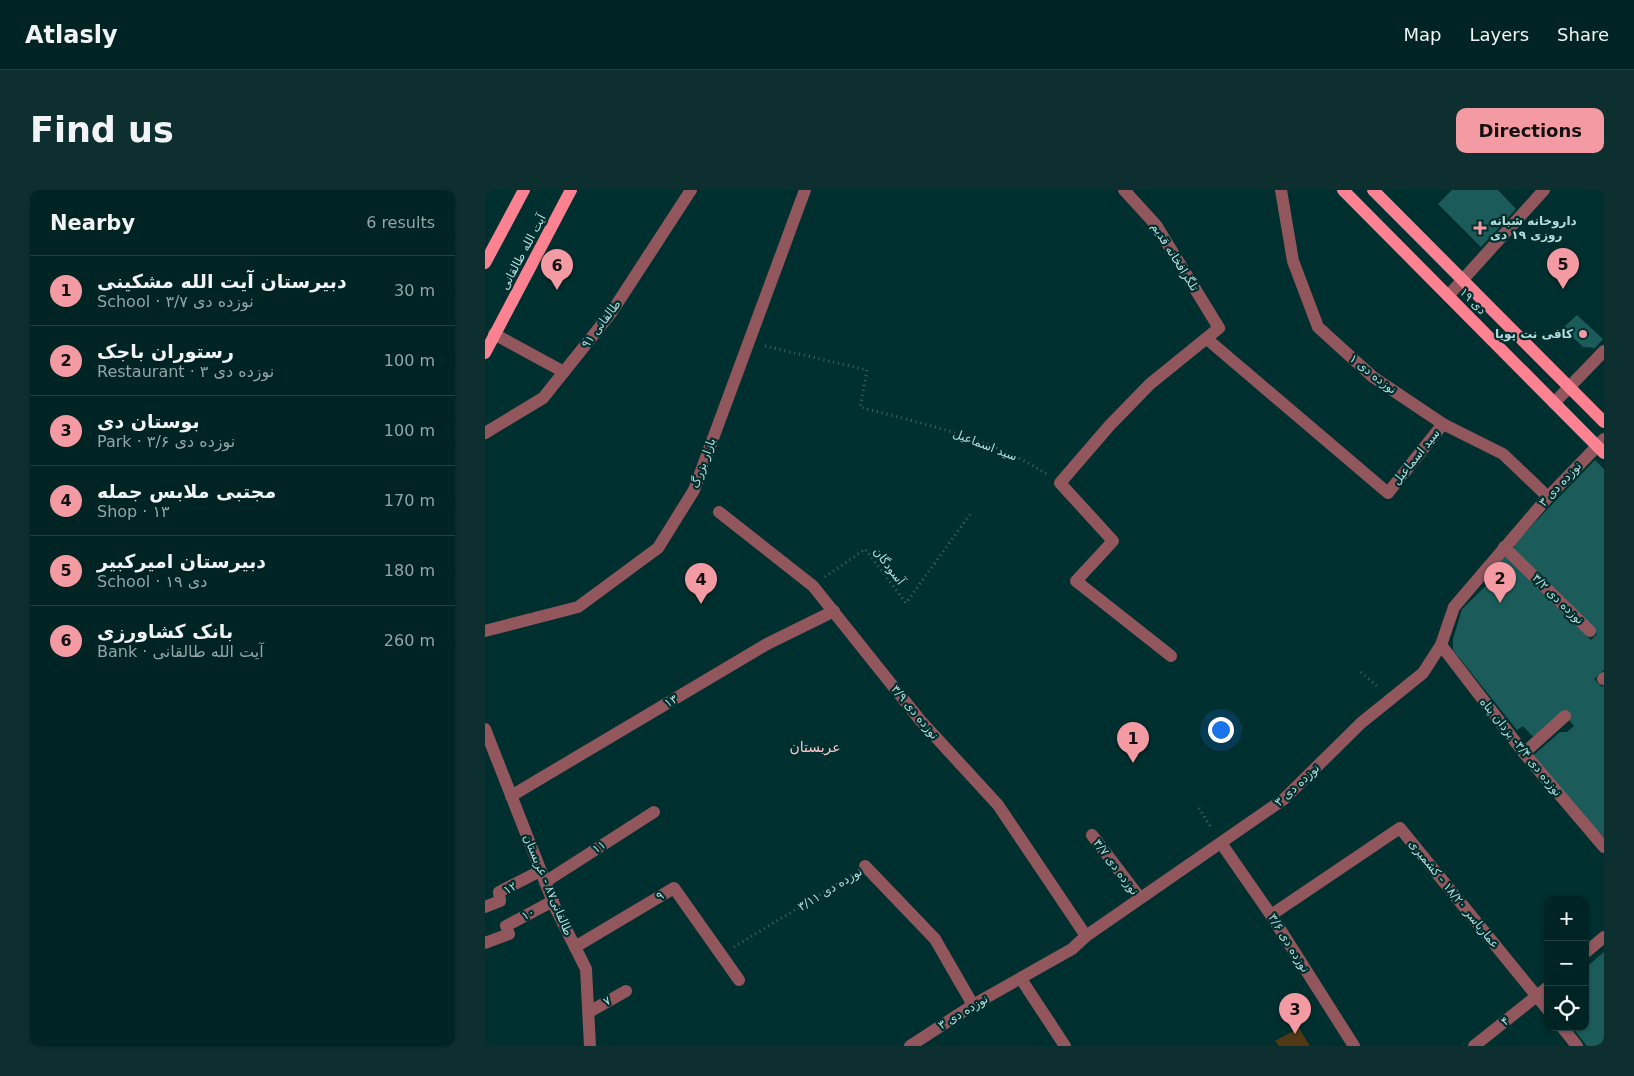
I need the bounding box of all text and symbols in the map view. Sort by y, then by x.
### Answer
text: Atlasly [25,21,118,49]
text: Map [1403,24,1441,45]
text: Layers [1469,24,1529,45]
text: Share [1557,24,1609,45]
button: Directions [1456,108,1604,153]
text: Find us [30,110,174,150]
text: Nearby [50,211,135,235]
street label: آیت الله طالقانی [496,211,549,292]
text: 6 results [366,213,435,232]
place label: داروخانه شبانه روزی ۱۹ دی [1490,214,1577,243]
street label: تلگرافخانه قدیم [1148,220,1202,294]
marker: داروخانه شبانه روزی ۱۹ دی [1474,222,1486,234]
pin: 5 [1547,248,1579,289]
pin: 6 [541,249,573,290]
text: دبیرستان آیت الله مشکینی [97,270,347,292]
text: 1 [60,281,72,300]
text: 30 m [394,281,435,300]
street label: ۱۹ دی [1457,285,1489,317]
text: School · نوزده دی ۳/۷ [97,292,254,311]
street label: طالقانی ۹۱ [578,297,624,351]
place label: کافی نت پویا [1495,327,1573,342]
marker: کافی نت پویا [1577,328,1589,340]
text: رستوران باجک [97,340,234,362]
text: 2 [60,351,72,370]
text: 100 m [384,351,435,370]
street label: نوزده دی ۱ [1346,351,1399,397]
text: Restaurant · نوزده دی ۳ [97,362,274,381]
text: بوستان دی [97,410,200,432]
text: 3 [60,421,72,440]
text: 100 m [384,421,435,440]
street label: سید اسماعیل [951,426,1019,464]
street label: سید اسماعیل [1389,426,1443,488]
text: Park · نوزده دی ۳/۶ [97,432,235,451]
street label: بازار بزرگ [687,436,719,490]
street label: نوزده دی ۳ [1536,459,1585,510]
text: مجتبى ملابس جمله [97,480,276,502]
text: 4 [60,491,72,510]
text: 170 m [384,491,435,510]
text: Shop · ۱۳ [97,502,170,521]
street label: آسودگان [870,544,909,589]
text: دبیرستان امیرکبیر [97,550,266,572]
text: 5 [60,561,72,580]
text: 180 m [384,561,435,580]
pin: 2 [1484,562,1516,603]
pin: 4 [685,563,717,604]
street label: نوزده دی ۳/۲ [1529,571,1587,628]
text: School · ۱۹ دی [97,572,207,591]
text: بانک کشاورزی [97,620,233,642]
text: 6 [60,631,72,650]
text: 260 m [384,631,435,650]
text: Bank · آیت الله طالقانی [97,642,264,661]
street label: نوزده دی ۳/۹ [888,682,942,743]
street label: ۱۳ [662,691,681,710]
street label: نوزده دی ۳/۴- یزدان پناه [1476,695,1565,800]
your location [1208,717,1234,743]
pin: 1 [1117,722,1149,763]
district label: عربستان [789,739,841,756]
street label: نوزده دی ۳ [1272,761,1323,810]
street label: طالقانی۸۷ - عربستان [519,832,576,938]
street label: نوزده دی ۳/۷ [1090,836,1142,898]
street label: عماریاسر ۱۸/۲۰ - کشمیری [1405,837,1502,952]
street label: ۱۱ [590,838,608,856]
street label: نوزده دی ۳/۱۱ [795,864,865,915]
street label: ۱۲ [501,879,519,897]
street label: ۹ [654,888,666,904]
map controls [1544,896,1589,1031]
button: + [1544,896,1589,941]
street label: ۱۰ [519,905,537,923]
street label: نوزده دی ۳/۶ [1265,911,1312,975]
button: − [1544,941,1589,986]
button: locate [1544,986,1589,1031]
street label: نوزده دی ۳ [935,992,991,1033]
street label: ۷ [601,993,614,1009]
pin: 3 [1279,993,1311,1034]
street label: ۴ [1498,1013,1512,1029]

